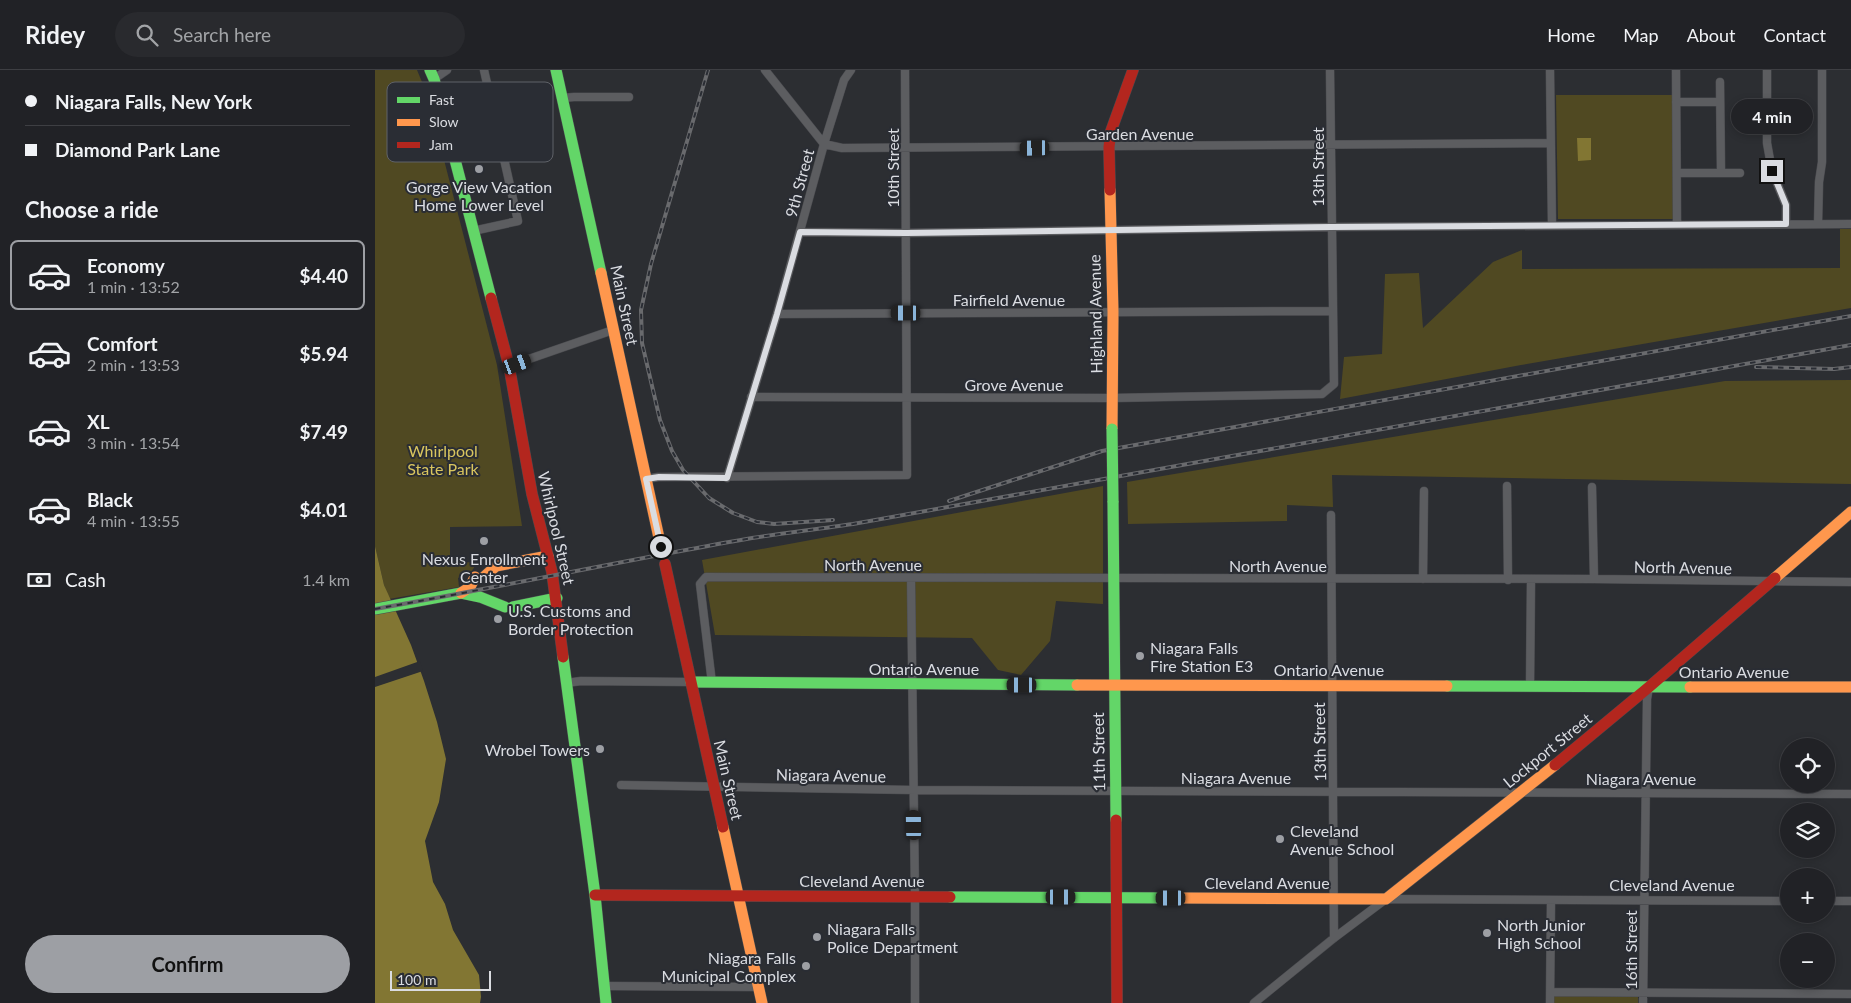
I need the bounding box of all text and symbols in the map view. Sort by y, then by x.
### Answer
search box [115,12,465,57]
text: Ridey [25,20,85,49]
icon: search [133,21,161,49]
text: Search here [173,23,271,46]
text: Home [1547,24,1595,46]
text: Map [1623,24,1659,46]
text: About [1687,24,1736,46]
text: Contact [1764,24,1826,46]
legend [387,82,553,162]
text: Niagara Falls, New York [55,90,252,113]
text: Fast [429,91,454,108]
callout: 4 min [1731,98,1813,134]
text: 4 min [1752,107,1792,126]
text: Slow [429,113,459,130]
street label: Garden Avenue [1086,124,1194,143]
street label: 13th Street [1308,127,1327,207]
street label: 10th Street [883,128,902,208]
text: Jam [429,136,453,153]
text: Diamond Park Lane [55,138,220,161]
car [1019,140,1050,156]
street label: 9th Street [781,146,817,219]
route end [1761,160,1783,182]
marker: Gorge View Vacation Home Lower Level [473,163,485,175]
place label: Gorge View Vacation Home Lower Level [406,177,552,214]
text: Choose a ride [25,196,159,223]
icon: car [27,253,72,298]
text: Economy [87,254,165,277]
street label: Highland Avenue [1084,254,1106,374]
street label: Main Street [607,263,643,347]
text: $4.40 [299,264,348,287]
text: 1 min · 13:52 [87,277,180,296]
street label: Fairfield Avenue [953,290,1065,309]
car [891,306,921,321]
icon: car [27,331,72,376]
text: Comfort [87,332,158,355]
text: $5.94 [299,342,348,365]
car [500,352,533,376]
text: 2 min · 13:53 [87,355,180,374]
street label: Grove Avenue [965,375,1063,394]
icon: car [27,409,72,454]
text: XL [87,410,110,433]
text: $7.49 [299,420,348,443]
text: 3 min · 13:54 [87,433,180,452]
park label: Whirlpool State Park [407,441,480,478]
street label: Whirlpool Street [535,469,579,587]
icon: car [27,487,72,532]
text: Black [87,488,133,511]
text: $4.01 [299,498,348,521]
text: 4 min · 13:55 [87,511,180,530]
marker: Nexus Enrollment Center [478,535,490,547]
route start [650,536,672,558]
place label: Nexus Enrollment Center [422,549,546,586]
street label: North Avenue [824,555,922,574]
street label: North Avenue [1229,556,1327,575]
street label: North Avenue [1634,557,1732,577]
icon: cash [25,566,53,594]
text: Cash [65,568,106,591]
text: 1.4 km [302,570,350,589]
place label: U.S. Customs and Border Protection [508,601,633,638]
marker: U.S. Customs and Border Protection [492,613,504,625]
place label: Niagara Falls Fire Station E3 [1150,638,1253,675]
marker: Niagara Falls Fire Station E3 [1134,650,1146,662]
street label: Ontario Avenue [869,659,979,678]
street label: Ontario Avenue [1274,660,1384,679]
street label: Ontario Avenue [1679,662,1789,681]
car [1007,678,1037,693]
street label: 13th Street [1309,702,1329,782]
street label: Lockport Street [1499,708,1595,791]
street label: 11th Street [1088,712,1108,792]
street label: Main Street [711,738,747,822]
map controls [1780,738,1835,988]
button: locate [1780,738,1835,793]
place label: Wrobel Towers [485,740,590,759]
marker: Wrobel Towers [594,743,606,755]
street label: Niagara Avenue [776,765,886,785]
street label: Niagara Avenue [1181,768,1291,787]
street label: Niagara Avenue [1586,769,1696,788]
button: layers [1780,803,1835,858]
car [906,810,921,840]
place label: Cleveland Avenue School [1290,821,1394,858]
marker: Cleveland Avenue School [1274,833,1286,845]
button: + [1780,868,1835,923]
street label: Cleveland Avenue [799,871,925,890]
street label: Cleveland Avenue [1204,873,1330,892]
street label: Cleveland Avenue [1609,875,1735,894]
car [1046,890,1076,905]
car [1156,891,1186,906]
street label: 16th Street [1621,910,1640,990]
place label: North Junior High School [1497,915,1585,952]
place label: Niagara Falls Police Department [827,919,958,956]
marker: North Junior High School [1481,927,1493,939]
marker: Niagara Falls Police Department [811,931,823,943]
button: − [1780,933,1835,988]
button: Confirm [25,935,350,993]
place label: Niagara Falls Municipal Complex [662,948,796,985]
marker: Niagara Falls Municipal Complex [800,960,812,972]
scale bar [390,968,491,991]
text: 100 m [397,971,436,988]

